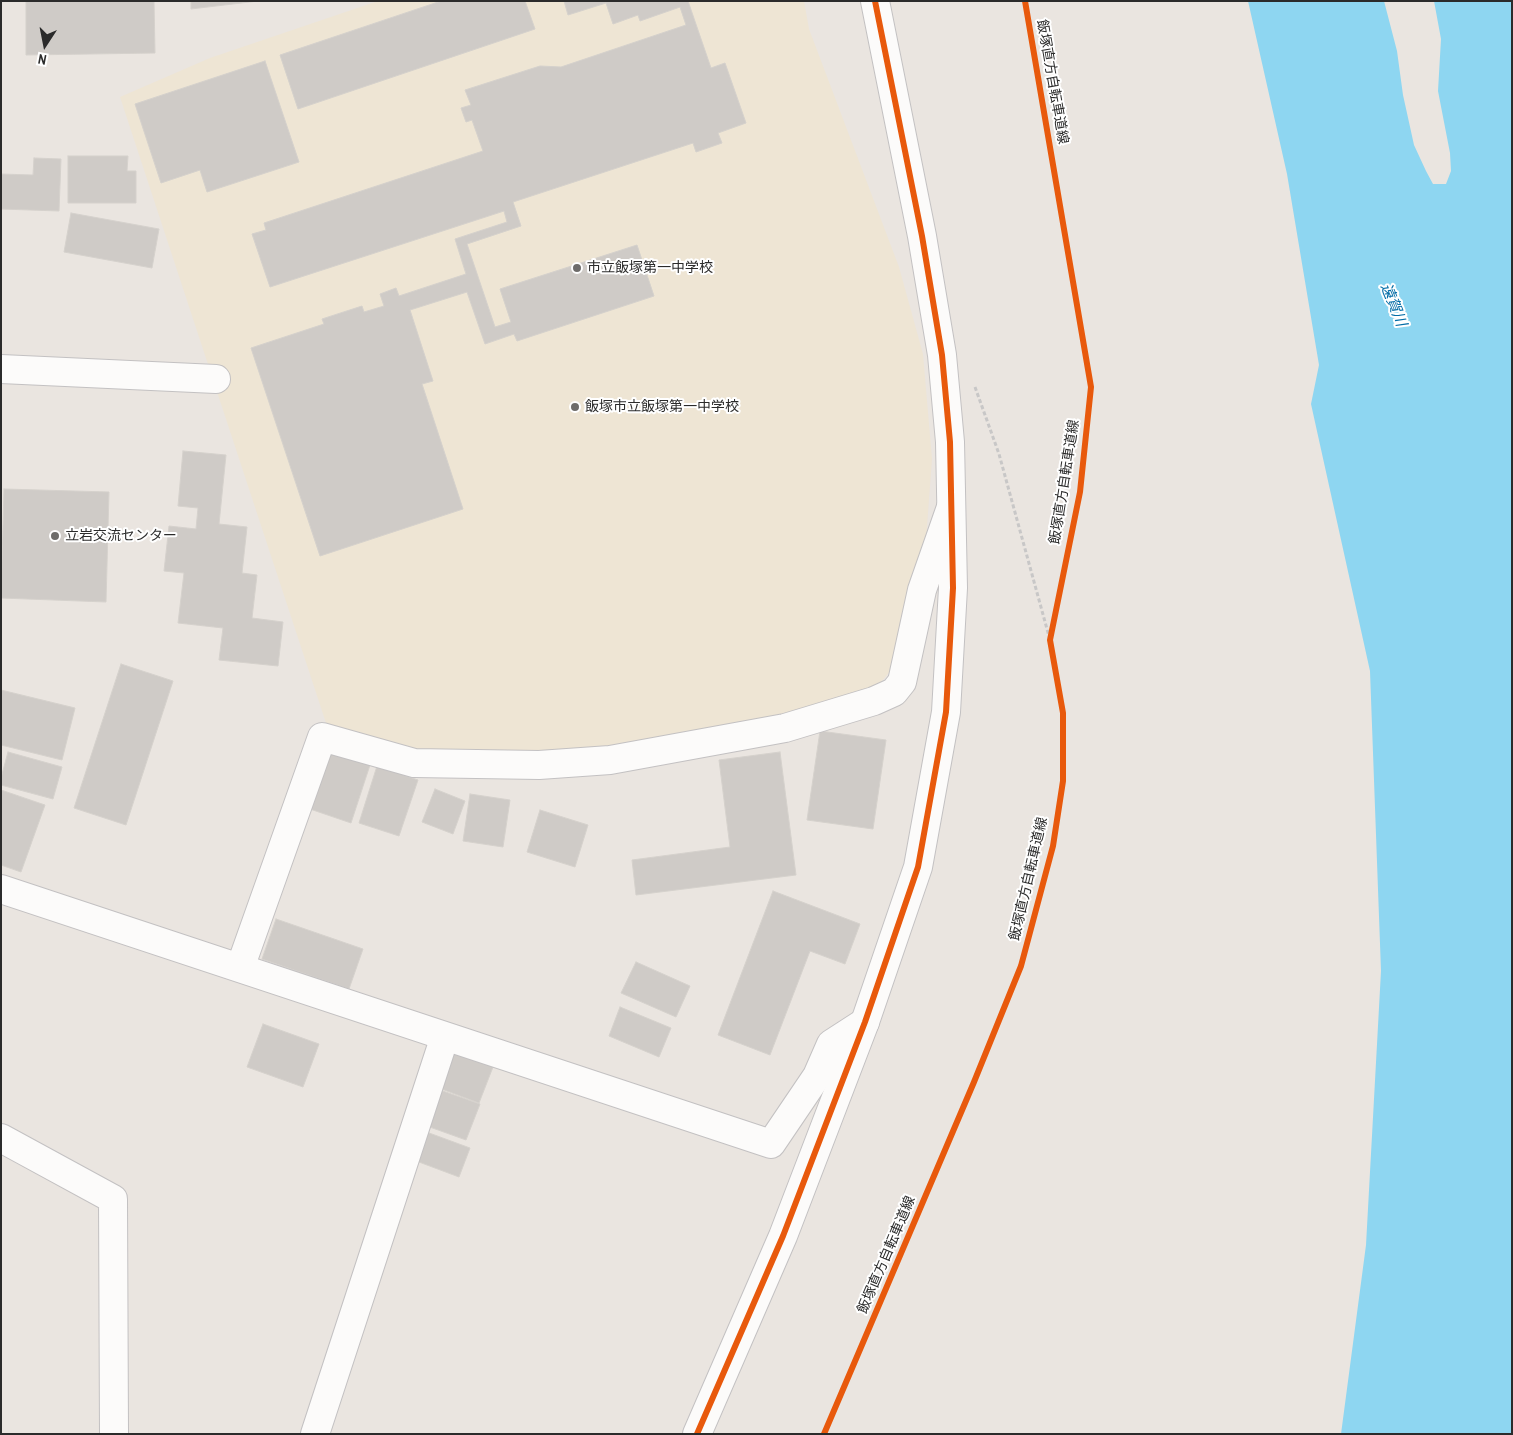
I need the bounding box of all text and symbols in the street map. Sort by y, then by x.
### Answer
street label: 飯塚直方自転車道線 [1033,18,1071,146]
north arrow [20,20,70,70]
text: N [36,50,48,69]
place label: 市立飯塚第一中学校 [587,260,713,276]
marker: 市立飯塚第一中学校 [571,262,583,274]
water label: 遠賀川 [1376,281,1410,329]
place label: 飯塚市立飯塚第一中学校 [585,399,739,415]
marker: 飯塚市立飯塚第一中学校 [569,401,581,413]
street label: 飯塚直方自転車道線 [1047,418,1083,546]
place label: 立岩交流センター [65,528,177,544]
marker: 立岩交流センター [49,530,61,542]
street label: 飯塚直方自転車道線 [1007,816,1051,942]
street label: 飯塚直方自転車道線 [855,1194,919,1316]

